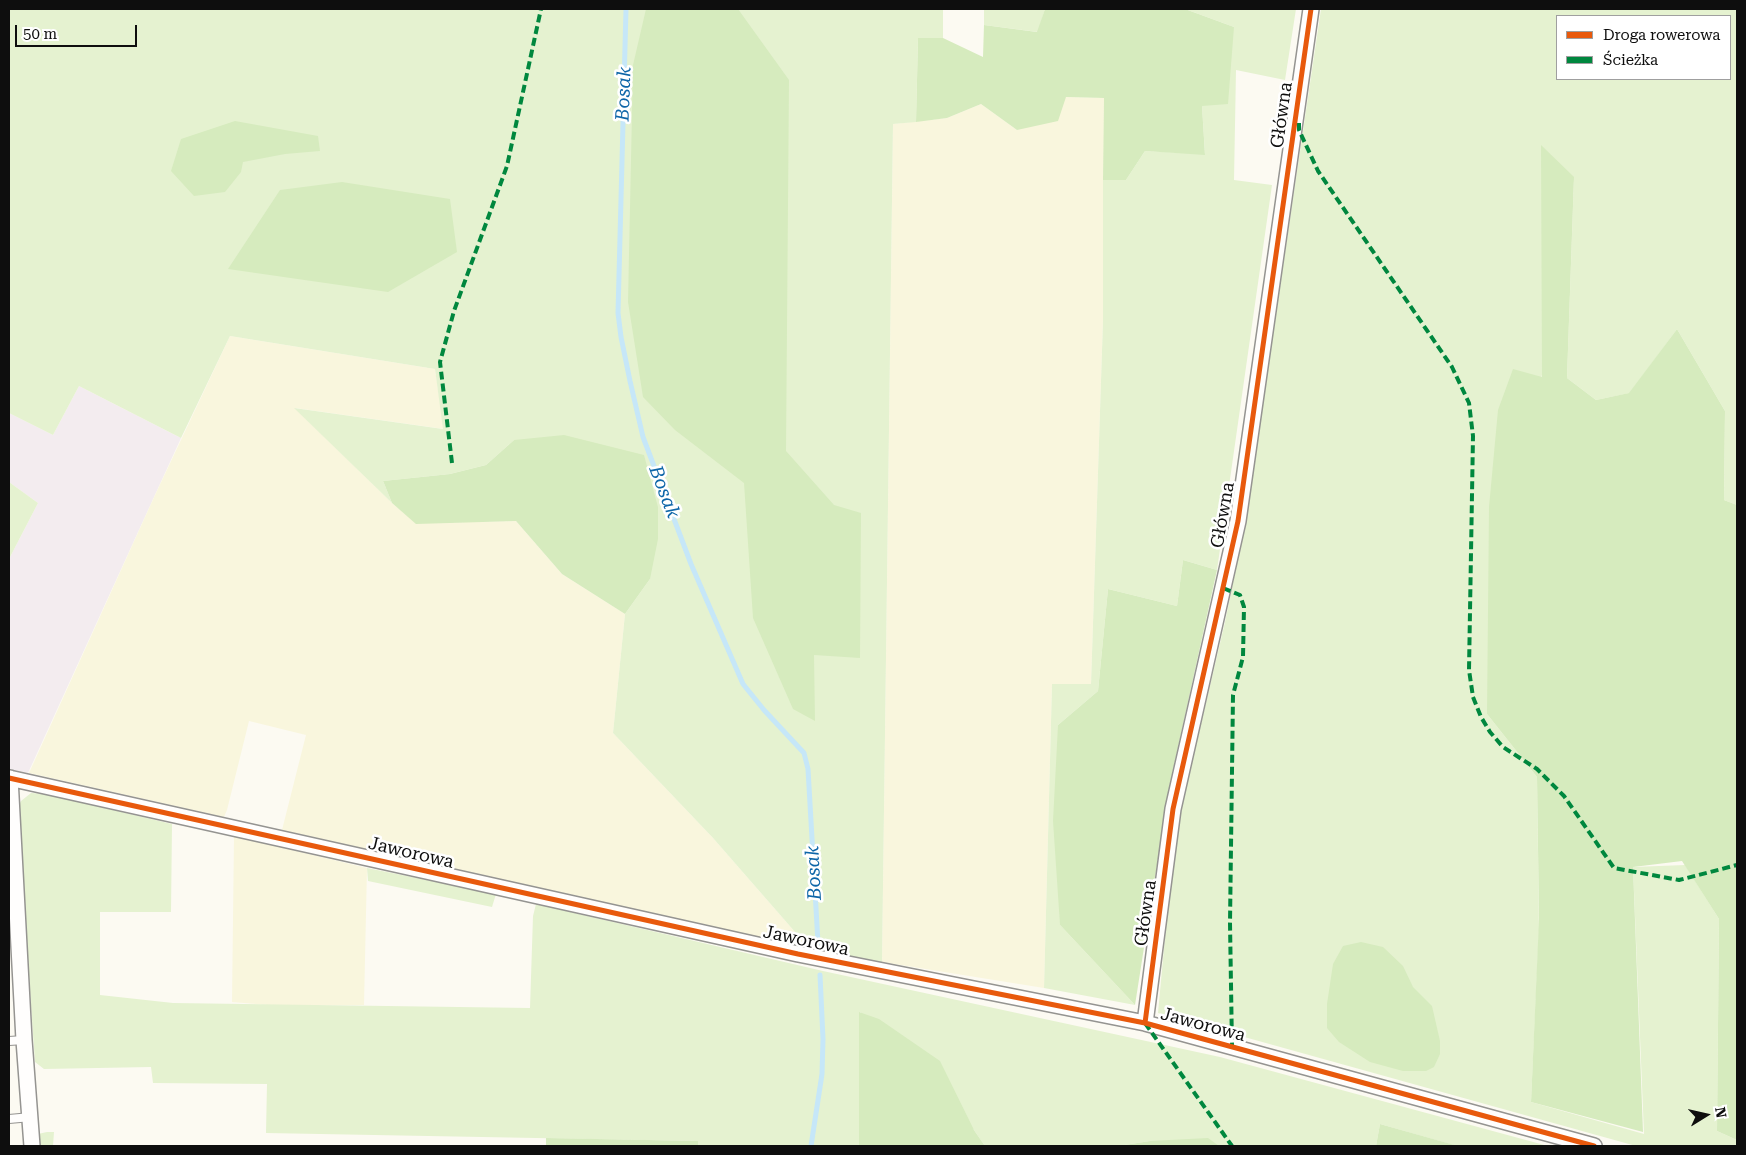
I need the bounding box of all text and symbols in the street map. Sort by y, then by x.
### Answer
scale bar [18,15,140,47]
legend [1556,15,1731,80]
text: 50 m [23,25,57,43]
text: Droga rowerowa [1603,26,1720,44]
text: Ścieżka [1603,51,1658,69]
water label: Bosak [612,66,636,122]
street label: Główna [1267,81,1297,149]
water label: Bosak [644,463,684,521]
street label: Główna [1207,480,1239,550]
street label: Jaworowa [366,833,456,873]
water label: Bosak [801,845,827,901]
street label: Główna [1131,879,1161,947]
street label: Jaworowa [761,921,851,961]
street label: Jaworowa [1158,1003,1248,1047]
north arrow [1681,1090,1731,1140]
text: N [1712,1106,1730,1119]

